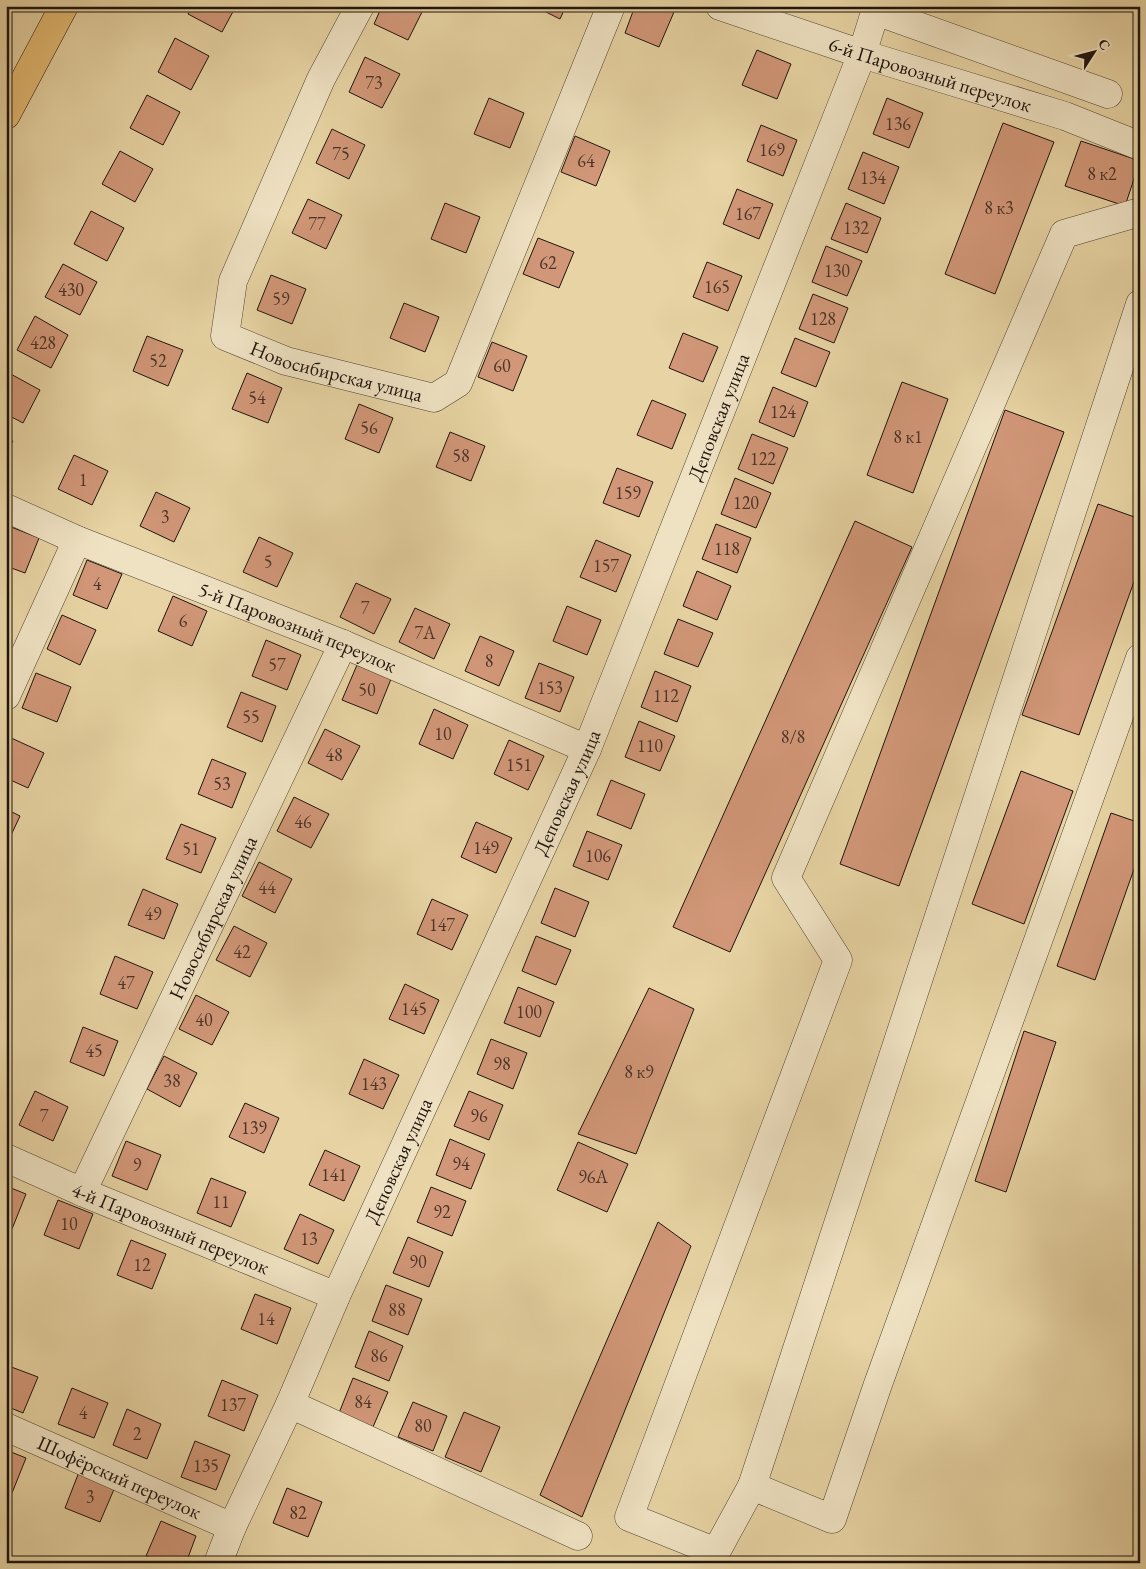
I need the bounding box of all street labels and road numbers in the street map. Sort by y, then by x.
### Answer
street label: 6-й Паровозный переулок [825,31,1035,118]
street label: Новосибирская улица [246,335,425,408]
street label: Деповская улица [681,349,755,485]
street label: 5-й Паровозный переулок [195,576,401,679]
street label: Деповская улица [527,726,606,859]
street label: Новосибирская улица [163,832,263,1004]
street label: Деповская улица [358,1094,438,1227]
street label: 4-й Паровозный переулок [68,1176,274,1280]
street label: Шофёрский переулок [33,1430,206,1525]

